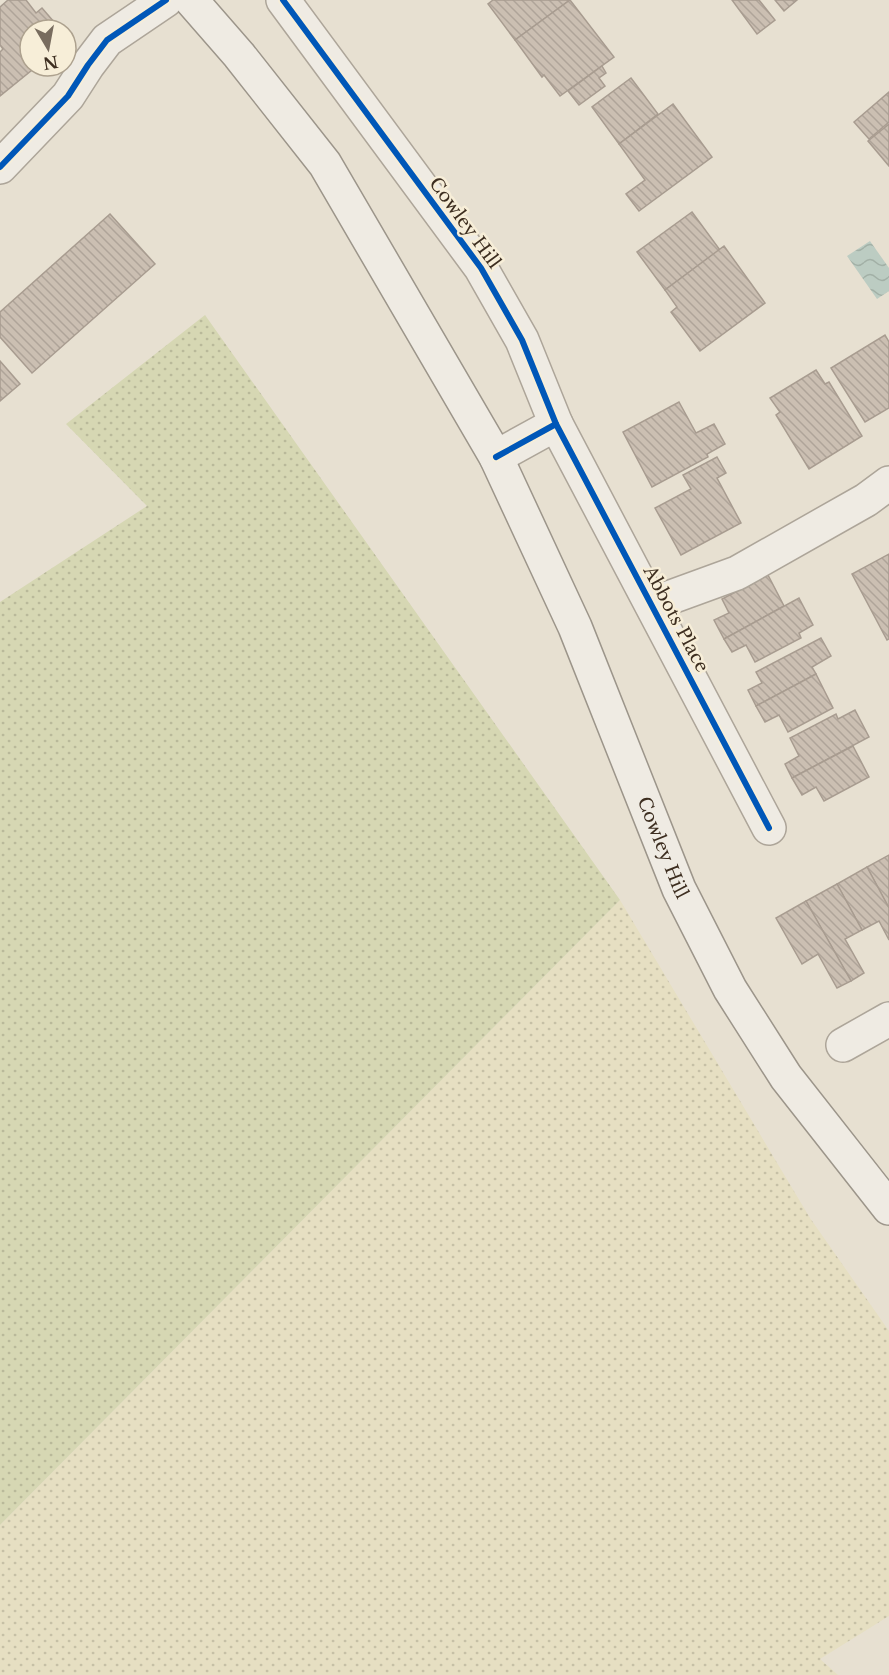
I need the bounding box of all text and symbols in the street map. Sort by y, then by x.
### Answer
north arrow [18,18,78,78]
text: N [41,52,60,74]
street label: Cowley Hill [424,173,506,273]
street label: Abbots Place [638,561,713,676]
street label: Cowley Hill [633,794,693,903]

